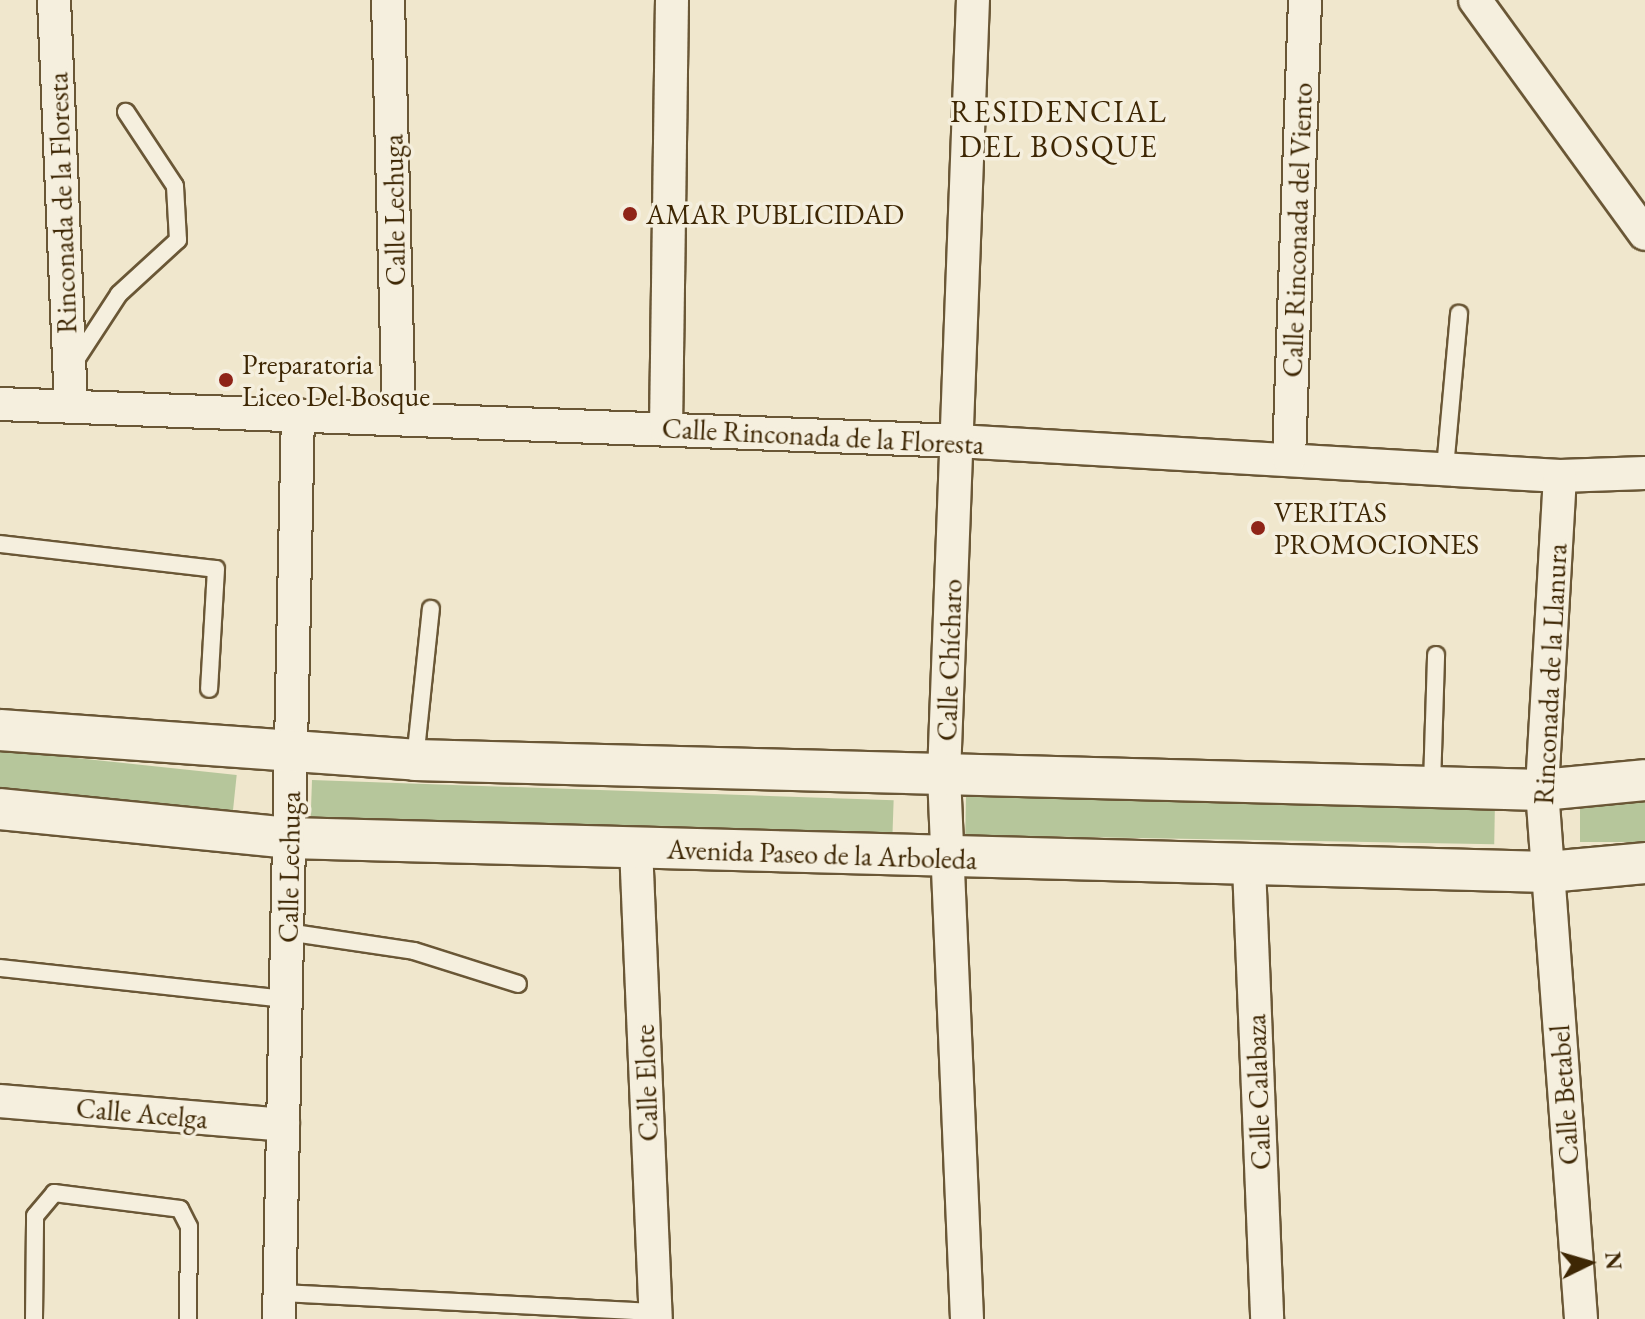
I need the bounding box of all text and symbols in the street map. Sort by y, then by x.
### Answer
street label: Rinconada de la Floresta [41,72,83,334]
street label: Calle Rinconada del Viento [1275,82,1319,378]
district label: RESIDENCIAL DEL BOSQUE [950,94,1168,164]
street label: Calle Lechuga [376,134,412,286]
place label: AMAR PUBLICIDAD [646,197,904,231]
marker: AMAR PUBLICIDAD [621,205,639,223]
place label: Preparatoria Liceo Del Bosque [242,347,430,413]
marker: Preparatoria Liceo Del Bosque [217,371,235,389]
street label: Calle Rinconada de la Floresta [661,411,985,461]
place label: VERITAS PROMOCIONES [1274,495,1479,561]
marker: VERITAS PROMOCIONES [1249,519,1267,537]
street label: Rinconada de la Llanura [1526,542,1574,806]
street label: Calle Chícharo [929,578,969,742]
street label: Calle Lechuga [271,791,307,943]
street label: Avenida Paseo de la Arboleda [666,832,978,876]
street label: Calle Calabaza [1238,1013,1278,1171]
street label: Calle Elote [627,1024,665,1142]
street label: Calle Betabel [1542,1024,1586,1166]
street label: Calle Acelga [75,1091,209,1135]
north arrow [1549,1223,1629,1303]
text: N [1598,1251,1629,1271]

